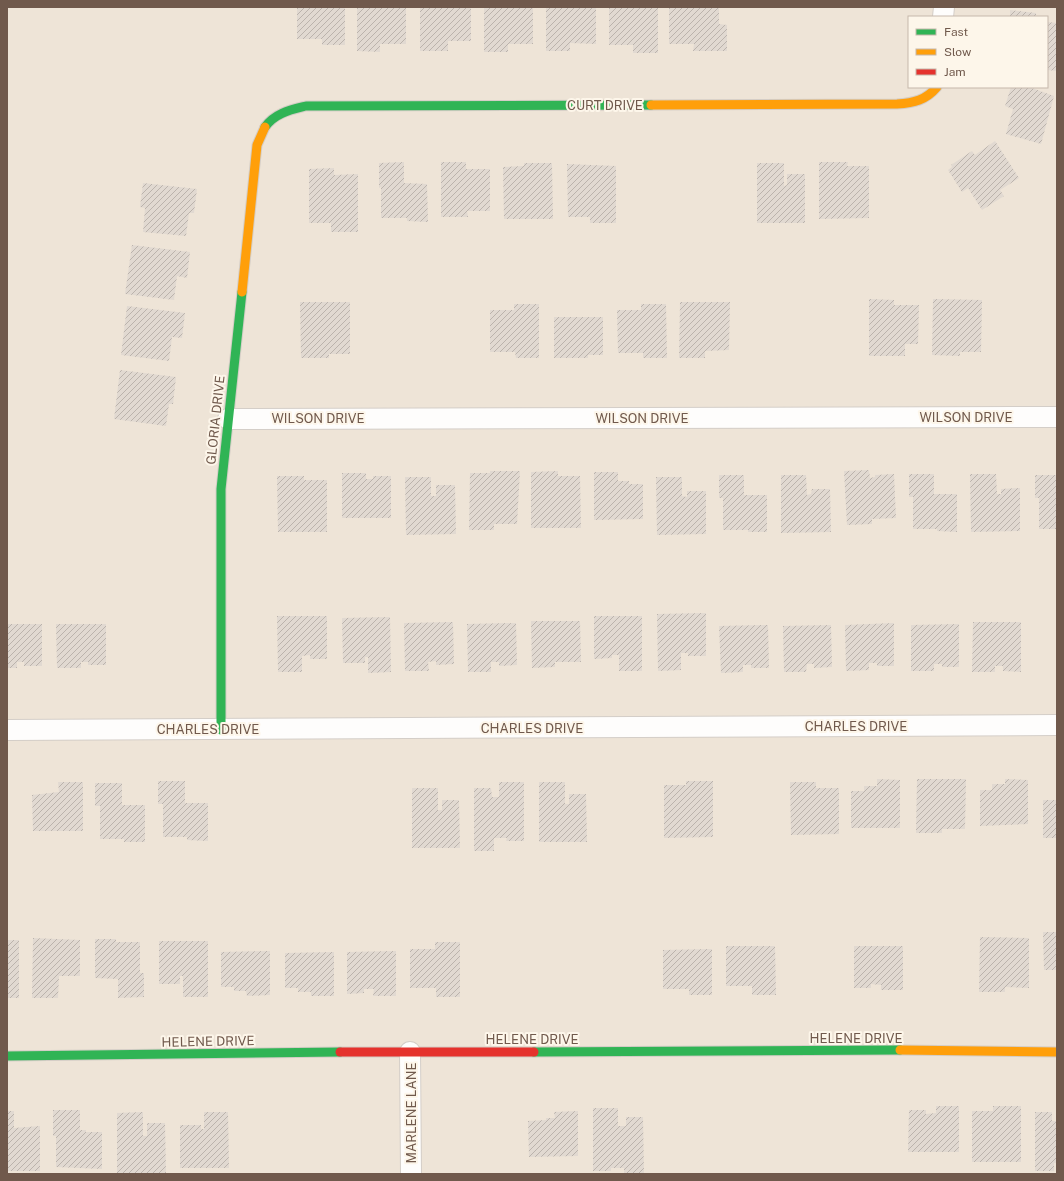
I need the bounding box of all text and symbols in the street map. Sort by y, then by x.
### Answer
legend [908,16,1048,88]
text: Fast [944,25,969,39]
text: Slow [944,45,972,59]
text: Jam [944,65,966,79]
street label: CURT DRIVE [567,98,643,113]
street label: GLORIA DRIVE [203,375,228,465]
street label: WILSON DRIVE [919,410,1013,425]
street label: WILSON DRIVE [271,411,365,426]
street label: WILSON DRIVE [595,411,689,426]
street label: CHARLES DRIVE [805,719,907,734]
street label: CHARLES DRIVE [481,721,583,736]
street label: CHARLES DRIVE [157,722,259,737]
street label: HELENE DRIVE [809,1031,903,1046]
street label: HELENE DRIVE [485,1032,579,1047]
street label: HELENE DRIVE [161,1033,255,1050]
street label: MARLENE LANE [404,1062,419,1164]

